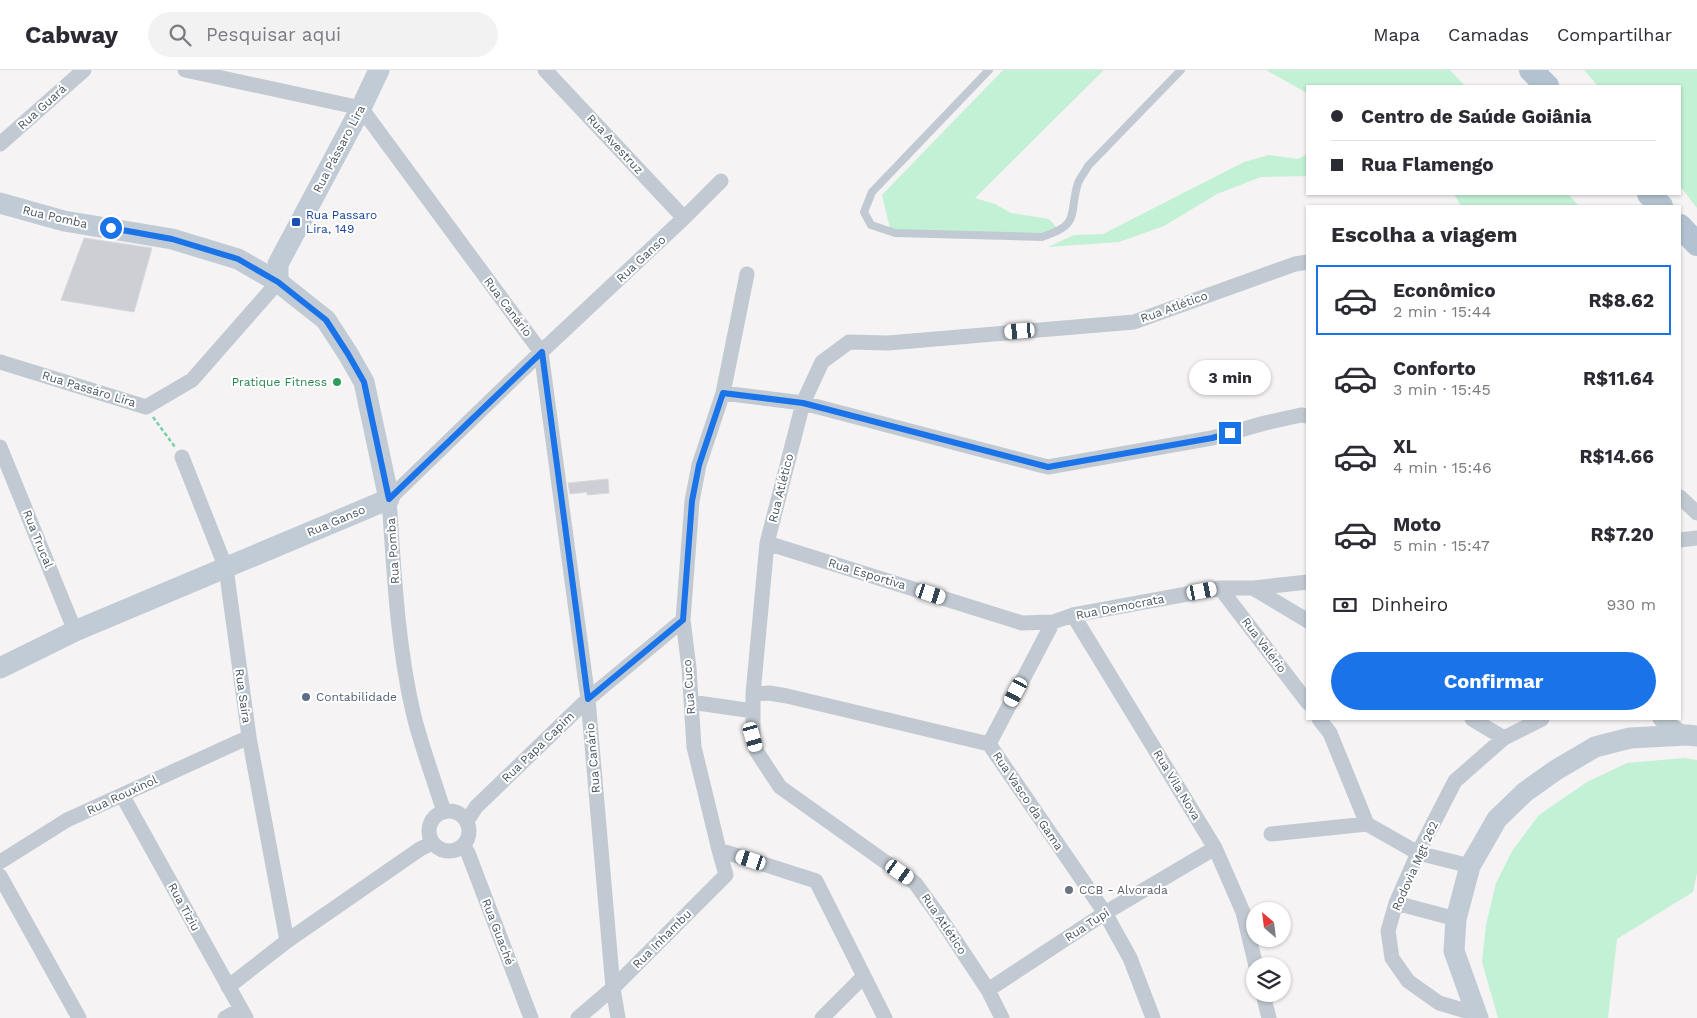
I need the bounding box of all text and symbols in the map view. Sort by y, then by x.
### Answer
search box [148,12,498,57]
text: Cabway [25,21,118,49]
icon: search [166,21,194,49]
text: Pesquisar aqui [206,23,341,46]
text: Mapa [1373,24,1420,45]
text: Camadas [1448,24,1529,45]
text: Compartilhar [1557,24,1672,45]
street label: Rua Guará [15,81,69,132]
street label: Rua Pássaro Lira [310,103,368,195]
text: Centro de Saúde Goiânia [1361,105,1591,128]
street label: Rua Avestruz [584,111,646,177]
text: Rua Flamengo [1361,153,1494,176]
street label: Rua Pomba [21,203,89,231]
place label: Rua Passaro Lira, 149 [306,208,377,236]
marker: Rua Passaro Lira, 149 [290,216,302,228]
route start [100,217,122,239]
text: Escolha a viagem [1331,222,1518,247]
street label: Rua Ganso [613,233,669,285]
street label: Rua Canário [481,275,535,339]
icon: car [1333,278,1378,323]
text: Econômico [1393,279,1496,302]
street label: Rua Atlético [1138,288,1210,326]
text: R$8.62 [1588,289,1654,312]
text: 2 min · 15:44 [1393,302,1491,321]
car [1004,322,1035,340]
icon: car [1333,356,1378,401]
text: Conforto [1393,357,1476,380]
callout: 3 min [1189,360,1271,396]
text: R$11.64 [1583,367,1654,390]
street label: Rua Passáro Lira [40,368,138,410]
text: 3 min [1208,368,1252,387]
place label: Pratique Fitness [232,375,327,389]
marker: Pratique Fitness [331,376,343,388]
text: 3 min · 15:45 [1393,380,1491,399]
route end [1219,422,1241,444]
icon: car [1333,434,1378,479]
text: XL [1393,435,1417,458]
text: R$14.66 [1580,445,1654,468]
street label: Rua Atlético [766,452,796,524]
text: 4 min · 15:46 [1393,458,1492,477]
street label: Rua Ganso [305,502,367,540]
street label: Rua Trucal [20,508,56,570]
icon: car [1333,512,1378,557]
text: Moto [1393,513,1441,536]
street label: Rua Pomba [384,517,402,584]
text: R$7.20 [1590,523,1654,546]
text: 5 min · 15:47 [1393,536,1490,555]
street label: Rua Esportiva [827,556,908,592]
car [1185,581,1218,601]
car [914,582,947,606]
icon: cash [1331,591,1359,619]
street label: Rua Democrata [1075,592,1166,622]
text: Dinheiro [1371,593,1448,616]
text: 930 m [1606,595,1656,614]
street label: Rua Valério [1239,615,1289,675]
button: Confirmar [1331,652,1656,710]
street label: Rua Cuco [680,659,698,715]
street label: Rua Saíra [232,668,254,724]
car [1002,675,1029,709]
place label: Contabilidade [316,690,397,704]
marker: Contabilidade [300,691,312,703]
street label: Rua Papa Capim [499,709,577,785]
car [741,721,764,753]
street label: Rua Canário [583,722,603,794]
street label: Rua Vila Nova [1151,747,1204,823]
street label: Rua Vasco da Gama [990,749,1066,853]
street label: Rua Rouxinol [85,772,160,817]
street label: Rodovia Mgt 262 [1389,819,1441,913]
car [734,848,767,872]
car [883,857,916,887]
street label: Rua Tiziu [165,881,203,933]
place label: CCB - Alvorada [1079,883,1168,897]
marker: CCB - Alvorada [1063,884,1075,896]
street label: Rua Atlético [918,891,970,957]
street label: Rua Guaché [479,897,517,967]
north arrow [1246,902,1291,948]
map controls [1246,902,1291,1002]
street label: Rua Tupi [1062,905,1112,945]
street label: Rua Inhambu [630,907,694,971]
button: layers [1246,957,1291,1002]

